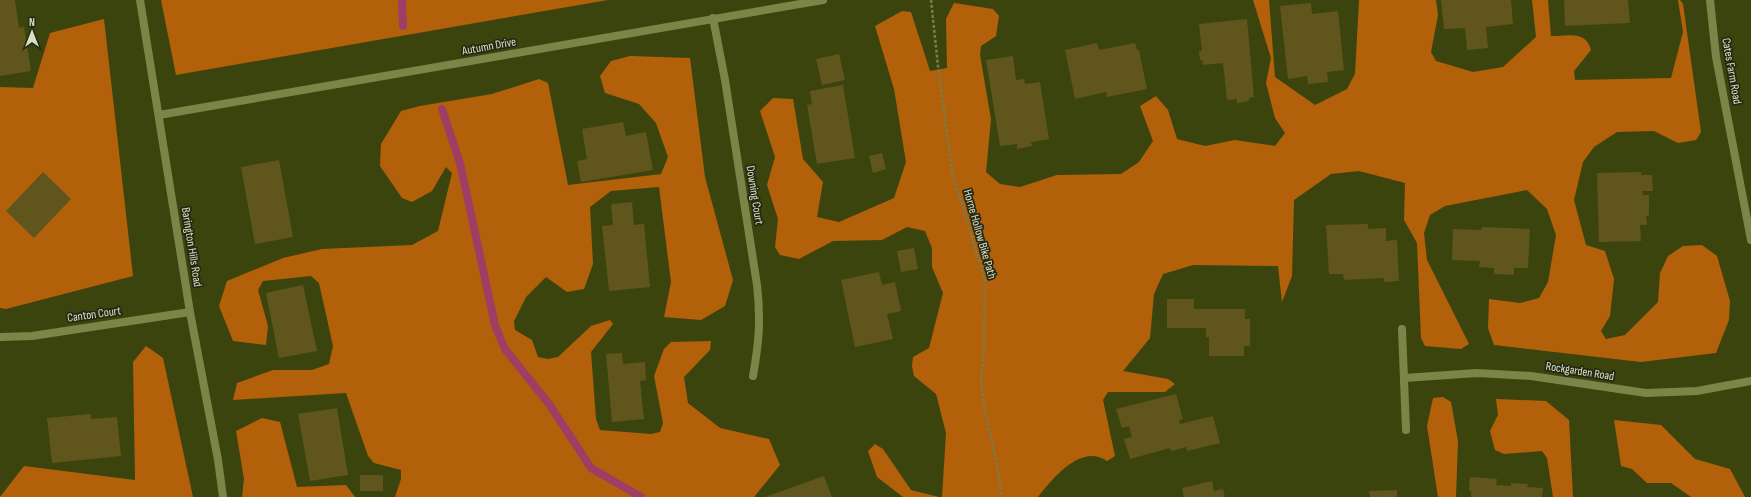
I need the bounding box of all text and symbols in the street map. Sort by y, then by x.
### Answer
north arrow [12,12,52,52]
text: N [29,16,35,29]
street label: Autumn Drive [460,34,517,59]
street label: Cates Farm Road [1718,37,1745,105]
street label: Downing Court [742,164,767,226]
street label: Horne Hollow Bike Path [960,188,999,281]
street label: Barington Hills Road [178,206,205,288]
street label: Canton Court [66,303,122,326]
street label: Rockgarden Road [1545,359,1615,384]

